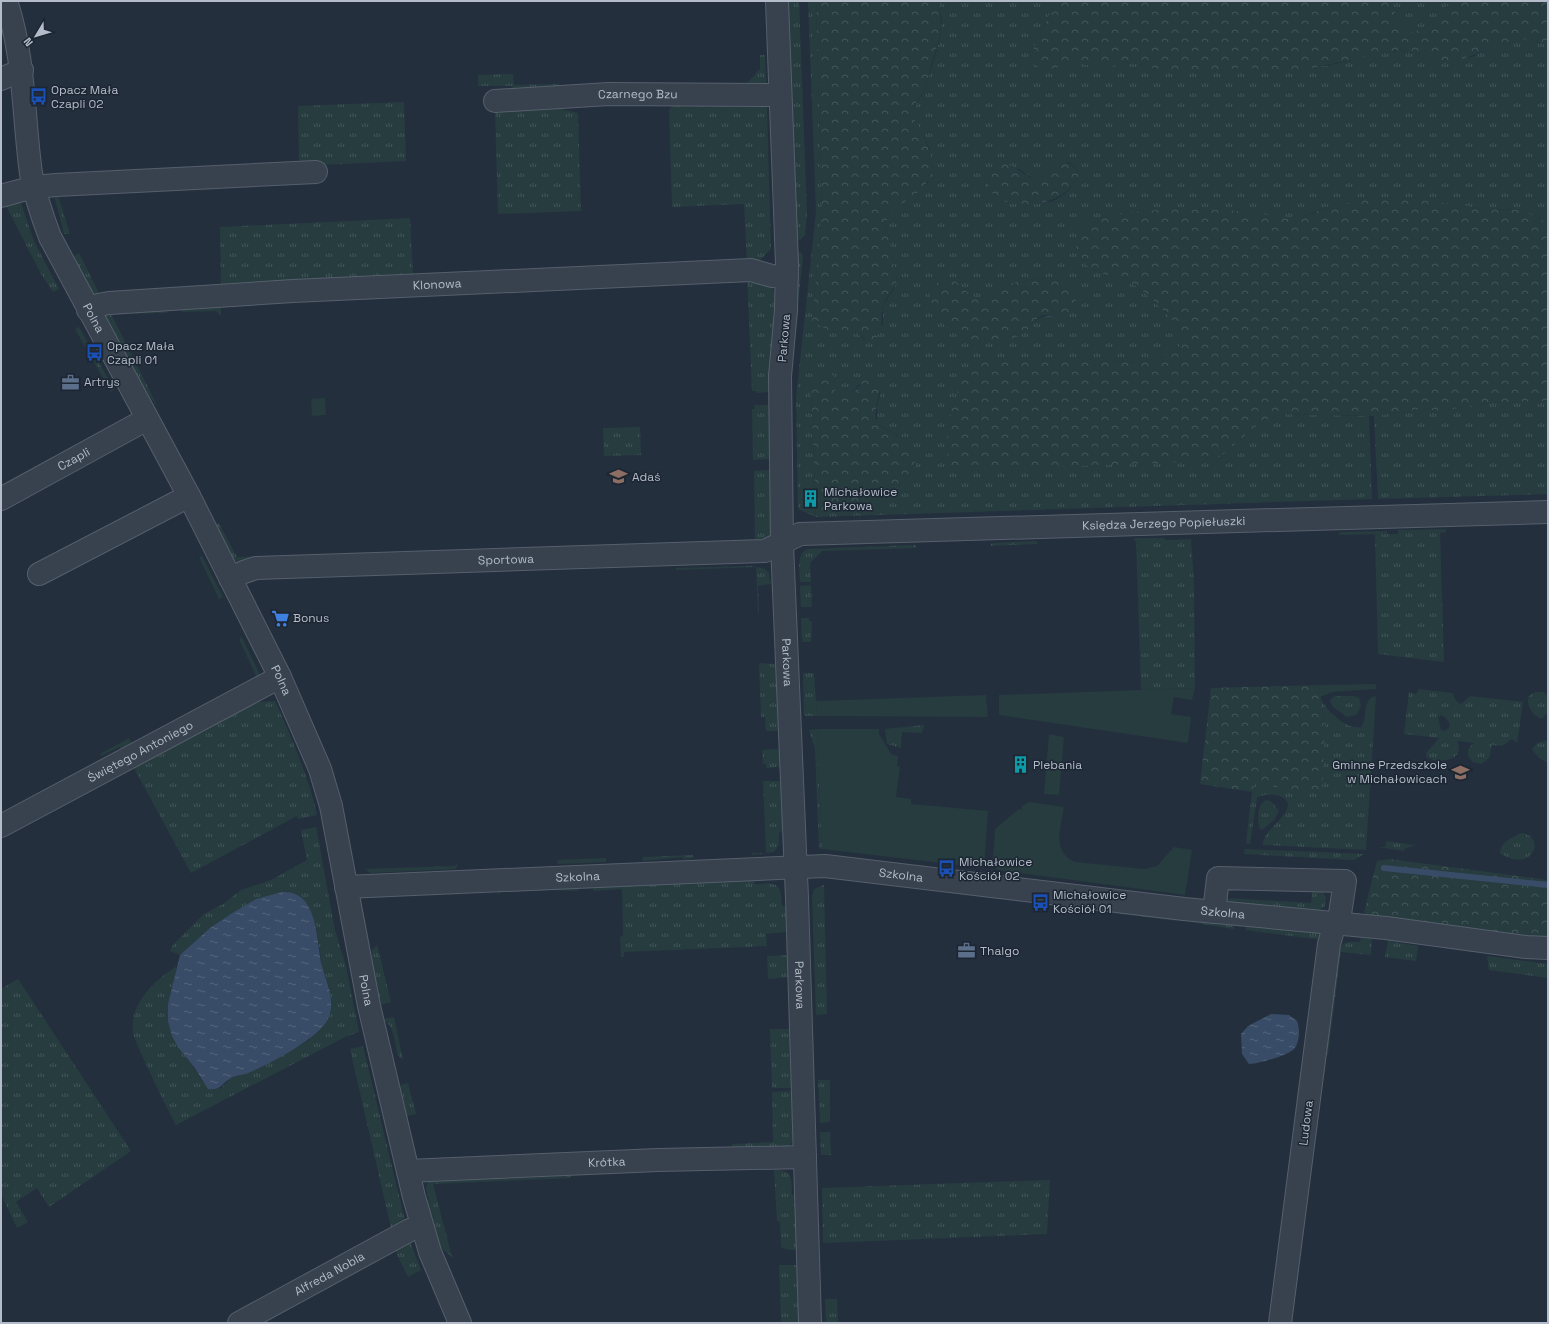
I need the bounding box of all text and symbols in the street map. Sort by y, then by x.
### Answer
north arrow [16,16,56,56]
text: N [20,35,36,49]
place label: Opacz Mała Czapli 02 [51,82,118,112]
street label: Czarnego Bzu [597,86,678,103]
bus stop icon: Opacz Mała Czapli 02 [28,87,48,107]
street label: Klonowa [412,275,462,294]
street label: Polna [79,300,108,336]
street label: Parkowa [774,313,794,363]
place label: Opacz Mała Czapli 01 [107,338,174,368]
bus stop icon: Opacz Mała Czapli 01 [84,343,104,363]
office icon: Artrys [61,372,81,392]
place label: Artrys [84,374,120,390]
street label: Czapli [55,444,93,474]
school or university icon: Adaś [609,467,629,487]
place label: Adaś [632,469,660,485]
place label: Michałowice Parkowa [824,484,897,514]
building icon: Michałowice Parkowa [801,489,821,509]
street label: Księdza Jerzego Popiełuszki [1082,513,1246,534]
street label: Sportowa [478,551,534,569]
supermarket icon: Bonus [270,608,290,628]
place label: Bonus [293,610,329,626]
street label: Parkowa [778,638,796,687]
street label: Polna [267,662,295,698]
street label: Świętego Antoniego [85,717,196,786]
building icon: Plebania [1010,755,1030,775]
place label: Plebania [1033,757,1082,773]
place label: Gminne Przedszkole w Michałowicach [1332,757,1447,787]
school or university icon: Gminne Przedszkole w Michałowicach [1450,762,1470,782]
place label: Michałowice Kościół 02 [959,854,1032,884]
bus stop icon: Michałowice Kościół 02 [936,859,956,879]
street label: Szkolna [878,865,924,886]
street label: Szkolna [555,868,600,886]
place label: Michałowice Kościół 01 [1053,887,1126,917]
bus stop icon: Michałowice Kościół 01 [1030,892,1050,912]
street label: Szkolna [1200,903,1246,923]
office icon: Thalgo [957,941,977,961]
place label: Thalgo [980,943,1019,959]
street label: Parkowa [791,961,808,1010]
street label: Polna [355,973,377,1007]
street label: Ludowa [1295,1099,1317,1146]
street label: Krótka [588,1153,626,1171]
street label: Alfreda Nobla [291,1248,368,1299]

